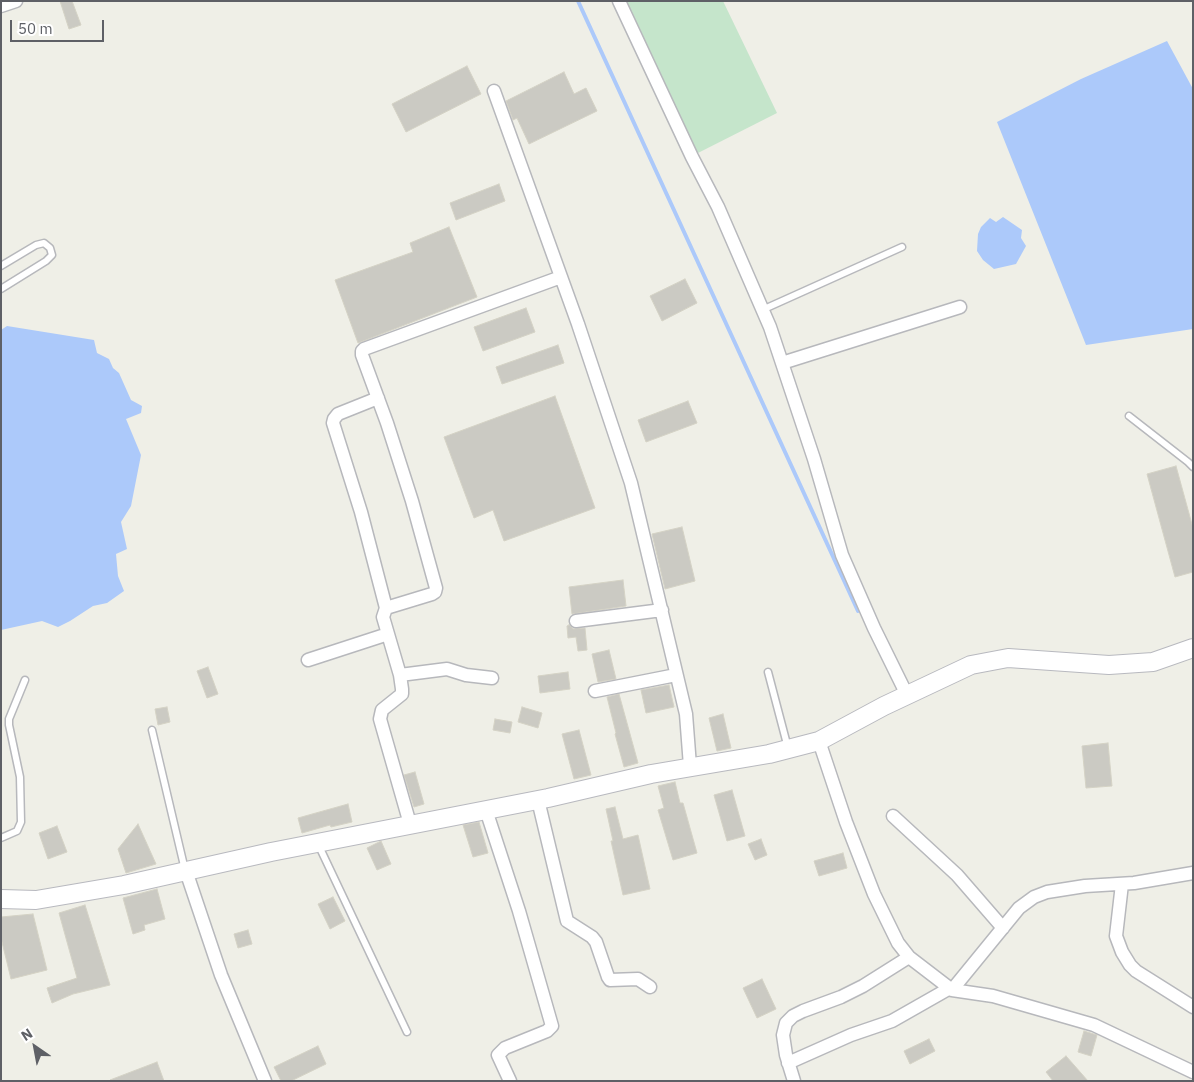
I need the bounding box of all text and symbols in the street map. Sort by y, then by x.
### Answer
scale bar [12,10,106,42]
text: 50 m [18,19,53,38]
north arrow [10,1022,60,1072]
text: N [18,1024,36,1045]

